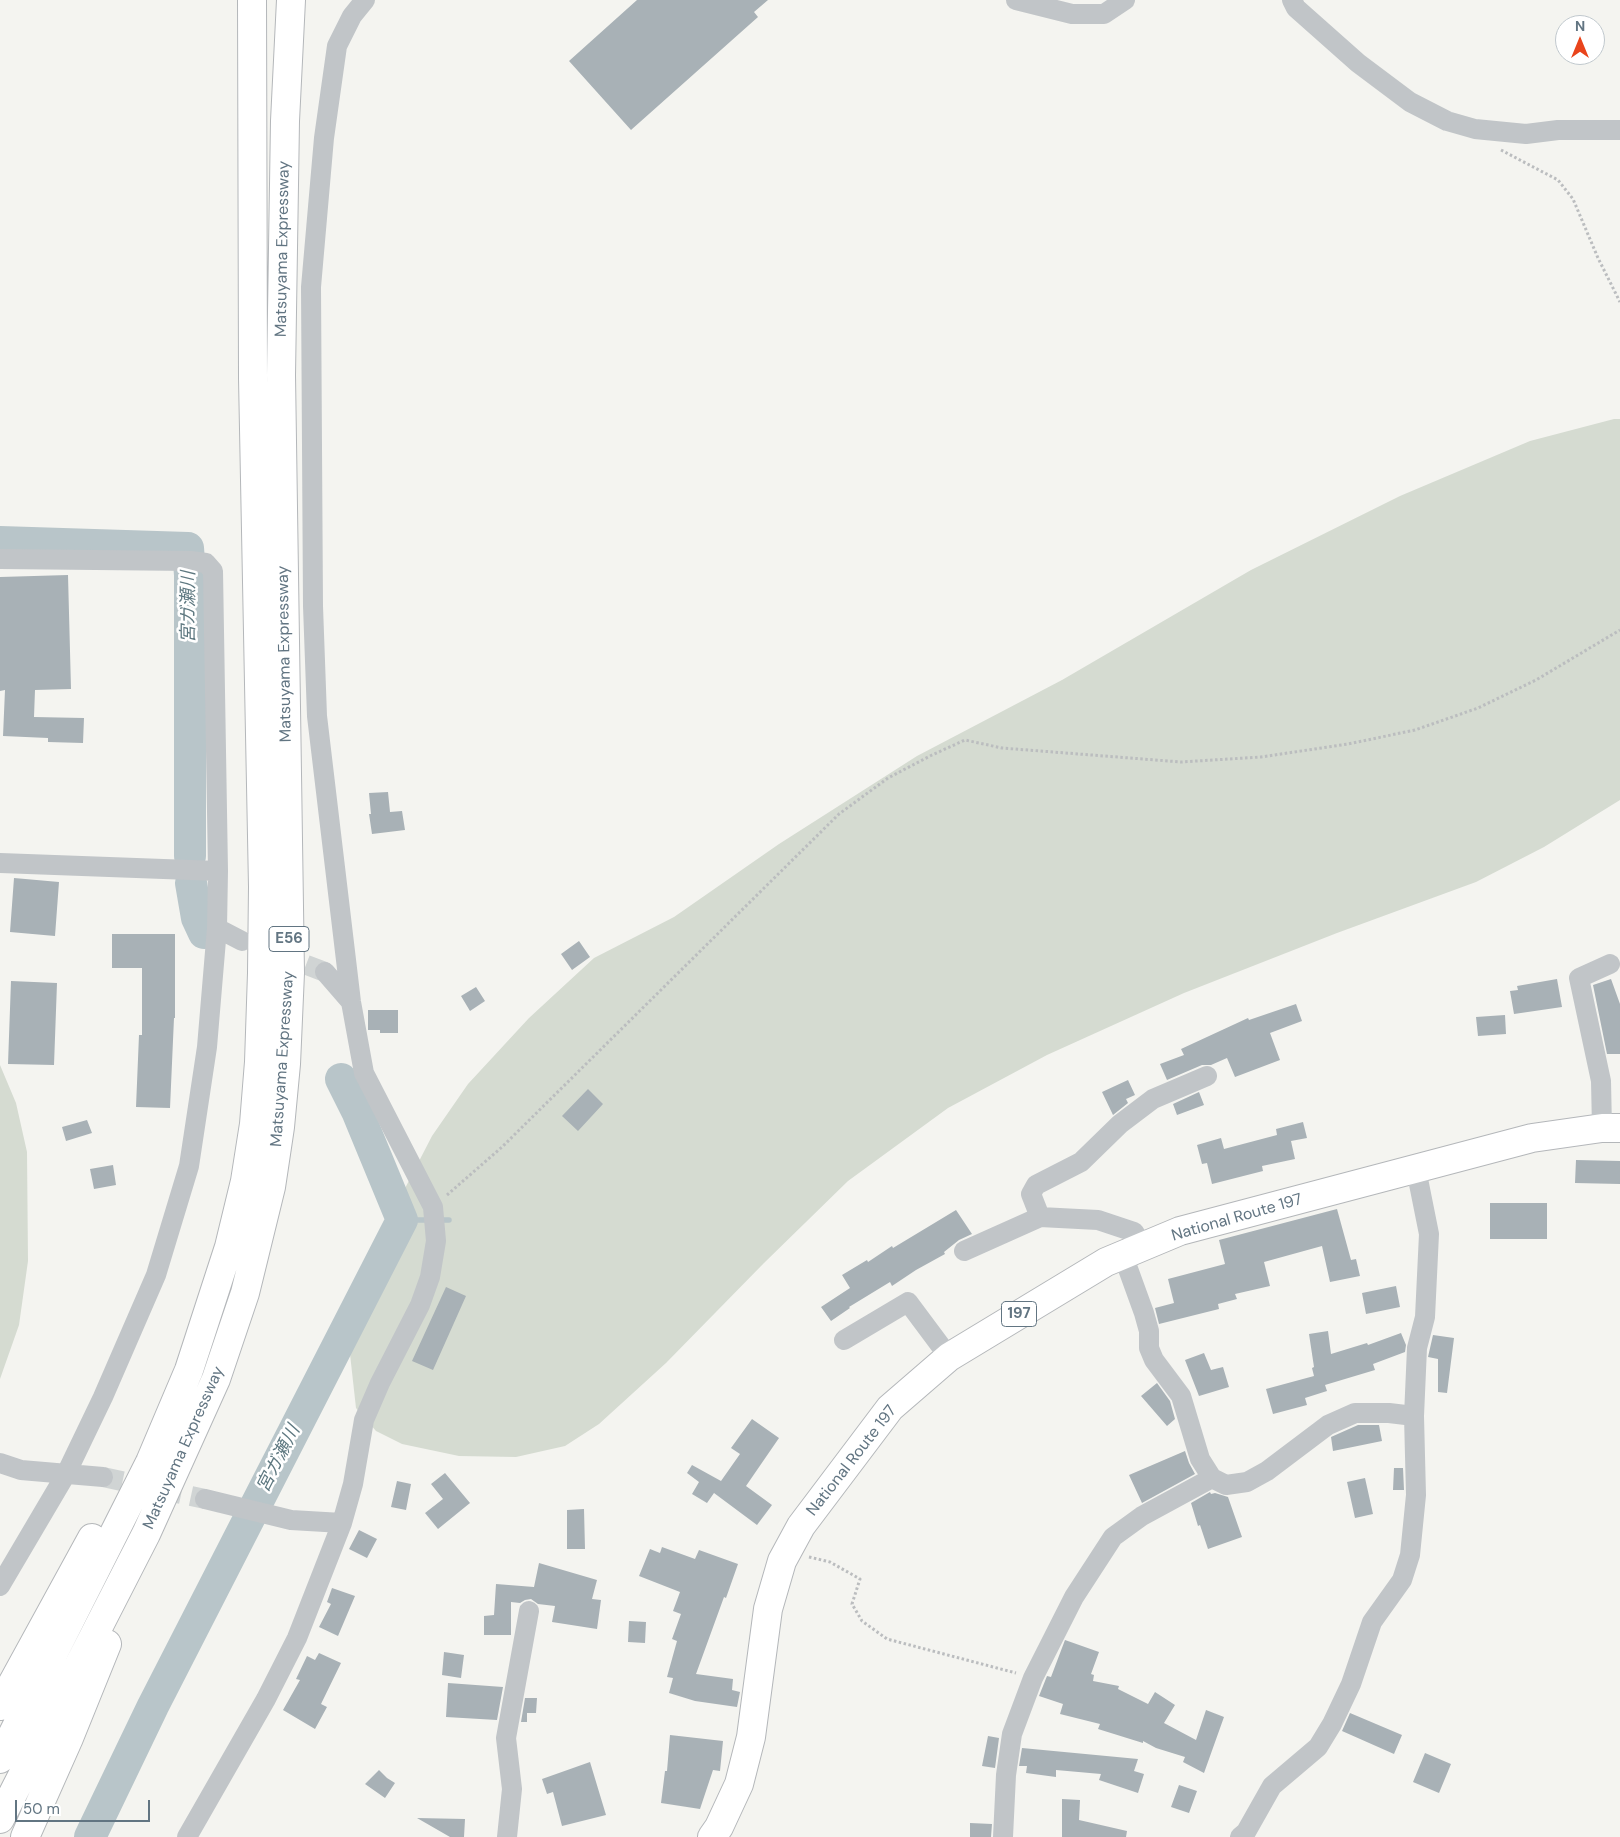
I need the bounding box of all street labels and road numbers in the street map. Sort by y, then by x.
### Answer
street label: Matsuyama Expressway [272,161,294,337]
street label: Matsuyama Expressway [274,566,296,742]
road number: E56 [269,926,309,952]
street label: Matsuyama Expressway [267,970,299,1148]
street label: National Route 197 [1169,1190,1305,1246]
road number: 197 [1002,1302,1036,1326]
street label: Matsuyama Expressway [139,1363,229,1533]
street label: National Route 197 [803,1402,901,1520]

